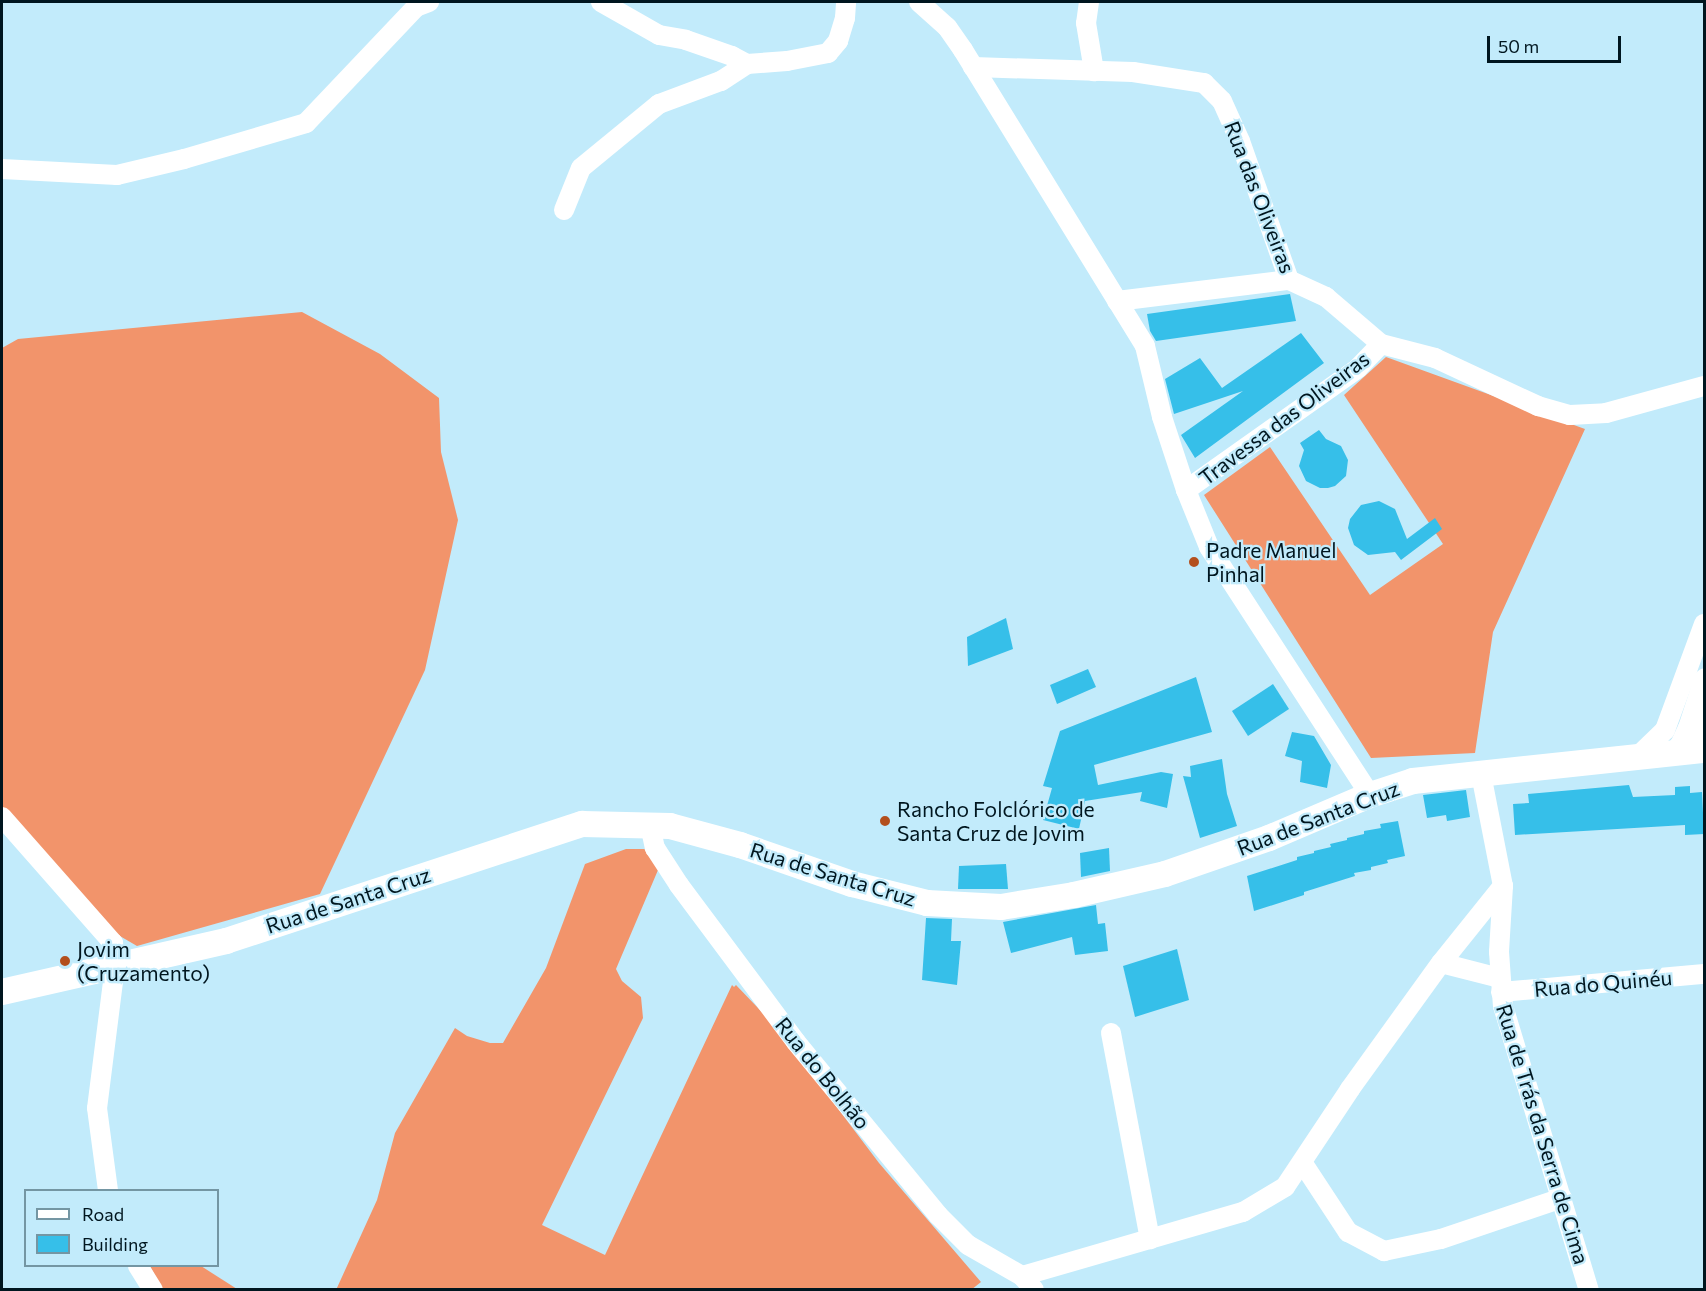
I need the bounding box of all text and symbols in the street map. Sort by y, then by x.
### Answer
scale bar [1490,24,1624,62]
text: 50 m [1498,35,1539,57]
street label: Rua das Oliveiras [1219,117,1301,277]
street label: Travessa das Oliveiras [1194,346,1374,490]
place label: Padre Manuel Pinhal [1206,537,1336,587]
marker: Padre Manuel Pinhal [1187,555,1201,569]
street label: Rua de Santa Cruz [1233,775,1403,861]
place label: Rancho Folclórico de Santa Cruz de Jovim [897,796,1095,846]
marker: Rancho Folclórico de Santa Cruz de Jovim [878,814,892,828]
street label: Rua de Santa Cruz [747,837,919,911]
street label: Rua de Santa Cruz [262,861,434,939]
place label: Jovim (Cruzamento) [77,936,210,986]
marker: Jovim (Cruzamento) [58,954,72,968]
street label: Rua do Quinéu [1533,964,1673,1002]
street label: Rua de Trás da Serra de Cima [1491,1001,1595,1267]
street label: Rua do Bolhão [770,1012,876,1134]
legend [24,1189,219,1267]
text: Road [82,1203,124,1225]
text: Building [82,1233,148,1255]

